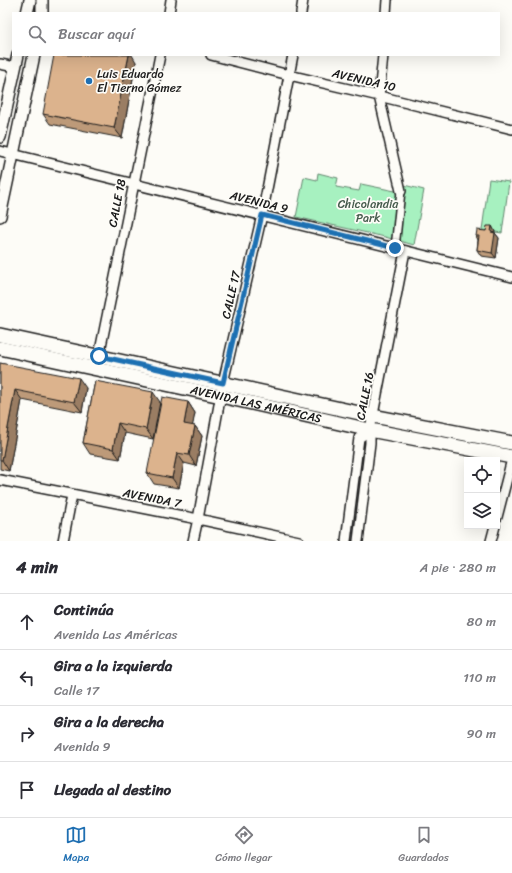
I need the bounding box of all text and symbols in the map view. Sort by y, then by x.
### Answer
search box [12,12,500,56]
text: Buscar aquí [58,21,135,47]
icon: search [26,23,48,45]
street label: AVENIDA 10 [329,62,398,98]
place label: Luis Eduardo El Tierno Gómez [97,63,182,99]
marker: Luis Eduardo El Tierno Gómez [84,76,94,86]
street label: CALLE 18 [102,177,132,229]
street label: AVENIDA 9 [227,184,290,220]
park label: Chicolandia Park [338,193,399,229]
route end [386,239,404,257]
street label: CALLE 17 [215,268,247,321]
route start [90,347,108,365]
street label: CALLE 16 [350,370,380,422]
street label: AVENIDA LAS AMÉRICAS [187,378,324,430]
map controls [464,457,500,529]
button: locate [464,457,500,493]
street label: AVENIDA 7 [120,481,184,515]
button: layers [464,493,500,529]
text: 4 min [16,552,58,582]
text: A pie · 280 m [420,556,496,579]
text: Continúa [54,597,113,623]
text: 80 m [467,610,496,633]
icon: ahead [16,611,38,633]
text: Avenida Las Américas [54,623,178,646]
text: Gira a la izquierda [54,653,172,679]
text: 110 m [463,666,496,689]
icon: left [16,667,38,689]
text: Calle 17 [54,679,99,702]
text: Gira a la derecha [54,709,164,735]
text: 90 m [466,722,496,745]
icon: right [16,723,38,745]
text: Avenida 9 [54,735,111,758]
text: Llegada al destino [54,777,171,803]
icon: arrive [16,779,38,801]
tab: Mapa [63,824,89,867]
tab: Cómo llegar [215,824,272,867]
tab: Guardados [398,824,449,867]

